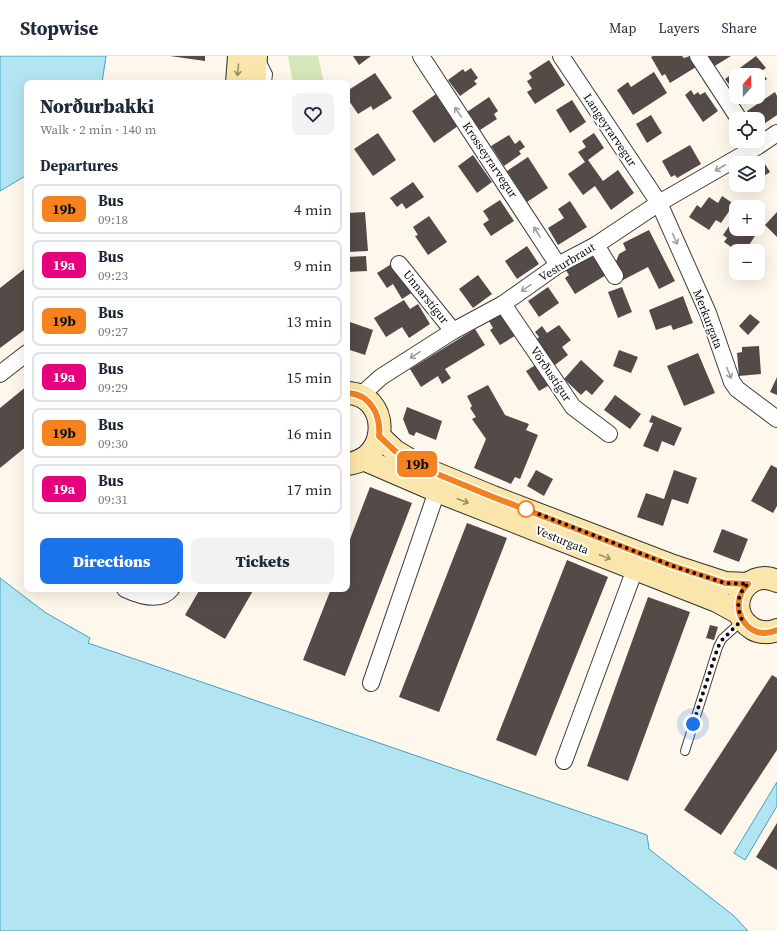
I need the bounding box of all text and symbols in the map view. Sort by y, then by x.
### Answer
text: Stopwise [20,15,98,41]
text: Map [609,18,636,38]
text: Layers [658,18,700,38]
text: Share [722,18,757,38]
one-way arrow [235,63,242,76]
north arrow [729,68,765,104]
map controls [729,68,765,280]
street label: Langeyrarvegur [580,90,640,170]
text: Norðurbakki [40,93,154,119]
button: heart [292,93,334,135]
one-way arrow [454,107,462,118]
button: locate [729,112,765,148]
street label: Krosseyrarvegur [459,119,521,201]
text: Walk · 2 min · 140 m [40,121,156,138]
text: Departures [40,155,118,176]
button: layers [729,156,765,192]
one-way arrow [714,165,726,173]
text: Bus [98,190,124,211]
text: 19b [52,199,76,219]
text: 4 min [294,199,332,220]
button: + [729,200,765,236]
text: 09:18 [98,211,128,228]
one-way arrow [533,227,541,238]
one-way arrow [672,233,679,245]
street label: Vesturbraut [536,239,598,285]
button: − [729,244,765,280]
text: Bus [98,246,124,267]
text: 19a [53,255,75,275]
text: 9 min [294,255,332,276]
text: 09:23 [98,267,128,284]
street label: Unnarstígur [399,267,453,327]
one-way arrow [521,284,532,292]
street label: Merkurgata [689,287,727,352]
text: Bus [98,302,124,323]
text: 19b [52,311,76,331]
text: 13 min [286,311,332,332]
text: 09:27 [98,323,128,340]
street label: Vörðustígur [527,343,575,405]
one-way arrow [410,351,421,359]
text: Bus [98,358,124,379]
one-way arrow [725,366,733,378]
text: 19a [53,367,75,387]
text: 15 min [286,367,332,388]
text: 09:29 [98,379,128,396]
text: Bus [98,414,124,435]
text: 19b [52,423,76,443]
text: 16 min [286,423,332,444]
text: 09:30 [98,435,128,452]
line badge: 19b [394,451,440,477]
text: 19b [405,454,429,474]
text: Bus [98,470,124,491]
text: 19a [53,479,75,499]
text: 17 min [286,479,332,500]
text: 09:31 [98,491,128,508]
one-way arrow [457,498,469,506]
unlabelled marker [517,500,535,518]
street label: Vesturgata [533,522,592,558]
button: Directions [40,538,183,584]
button: Tickets [191,538,334,584]
one-way arrow [598,554,610,562]
your location [683,714,703,734]

